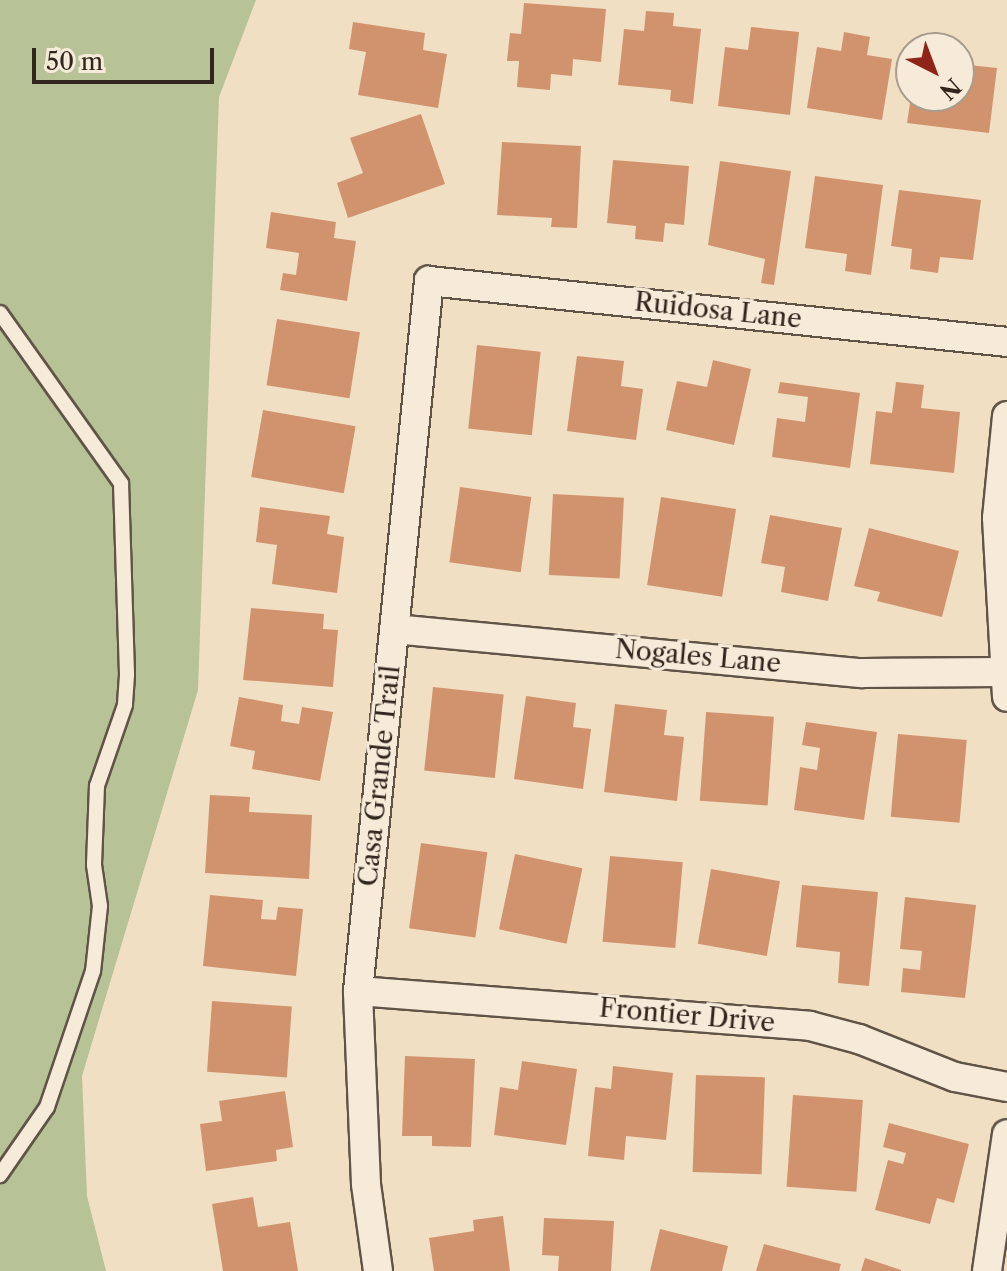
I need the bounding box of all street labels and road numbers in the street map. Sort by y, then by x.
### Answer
street label: Ruidosa Lane [633,287,803,335]
street label: Nogales Lane [614,634,782,680]
street label: Casa Grande Trail [353,664,407,888]
street label: Frontier Drive [598,993,776,1039]

